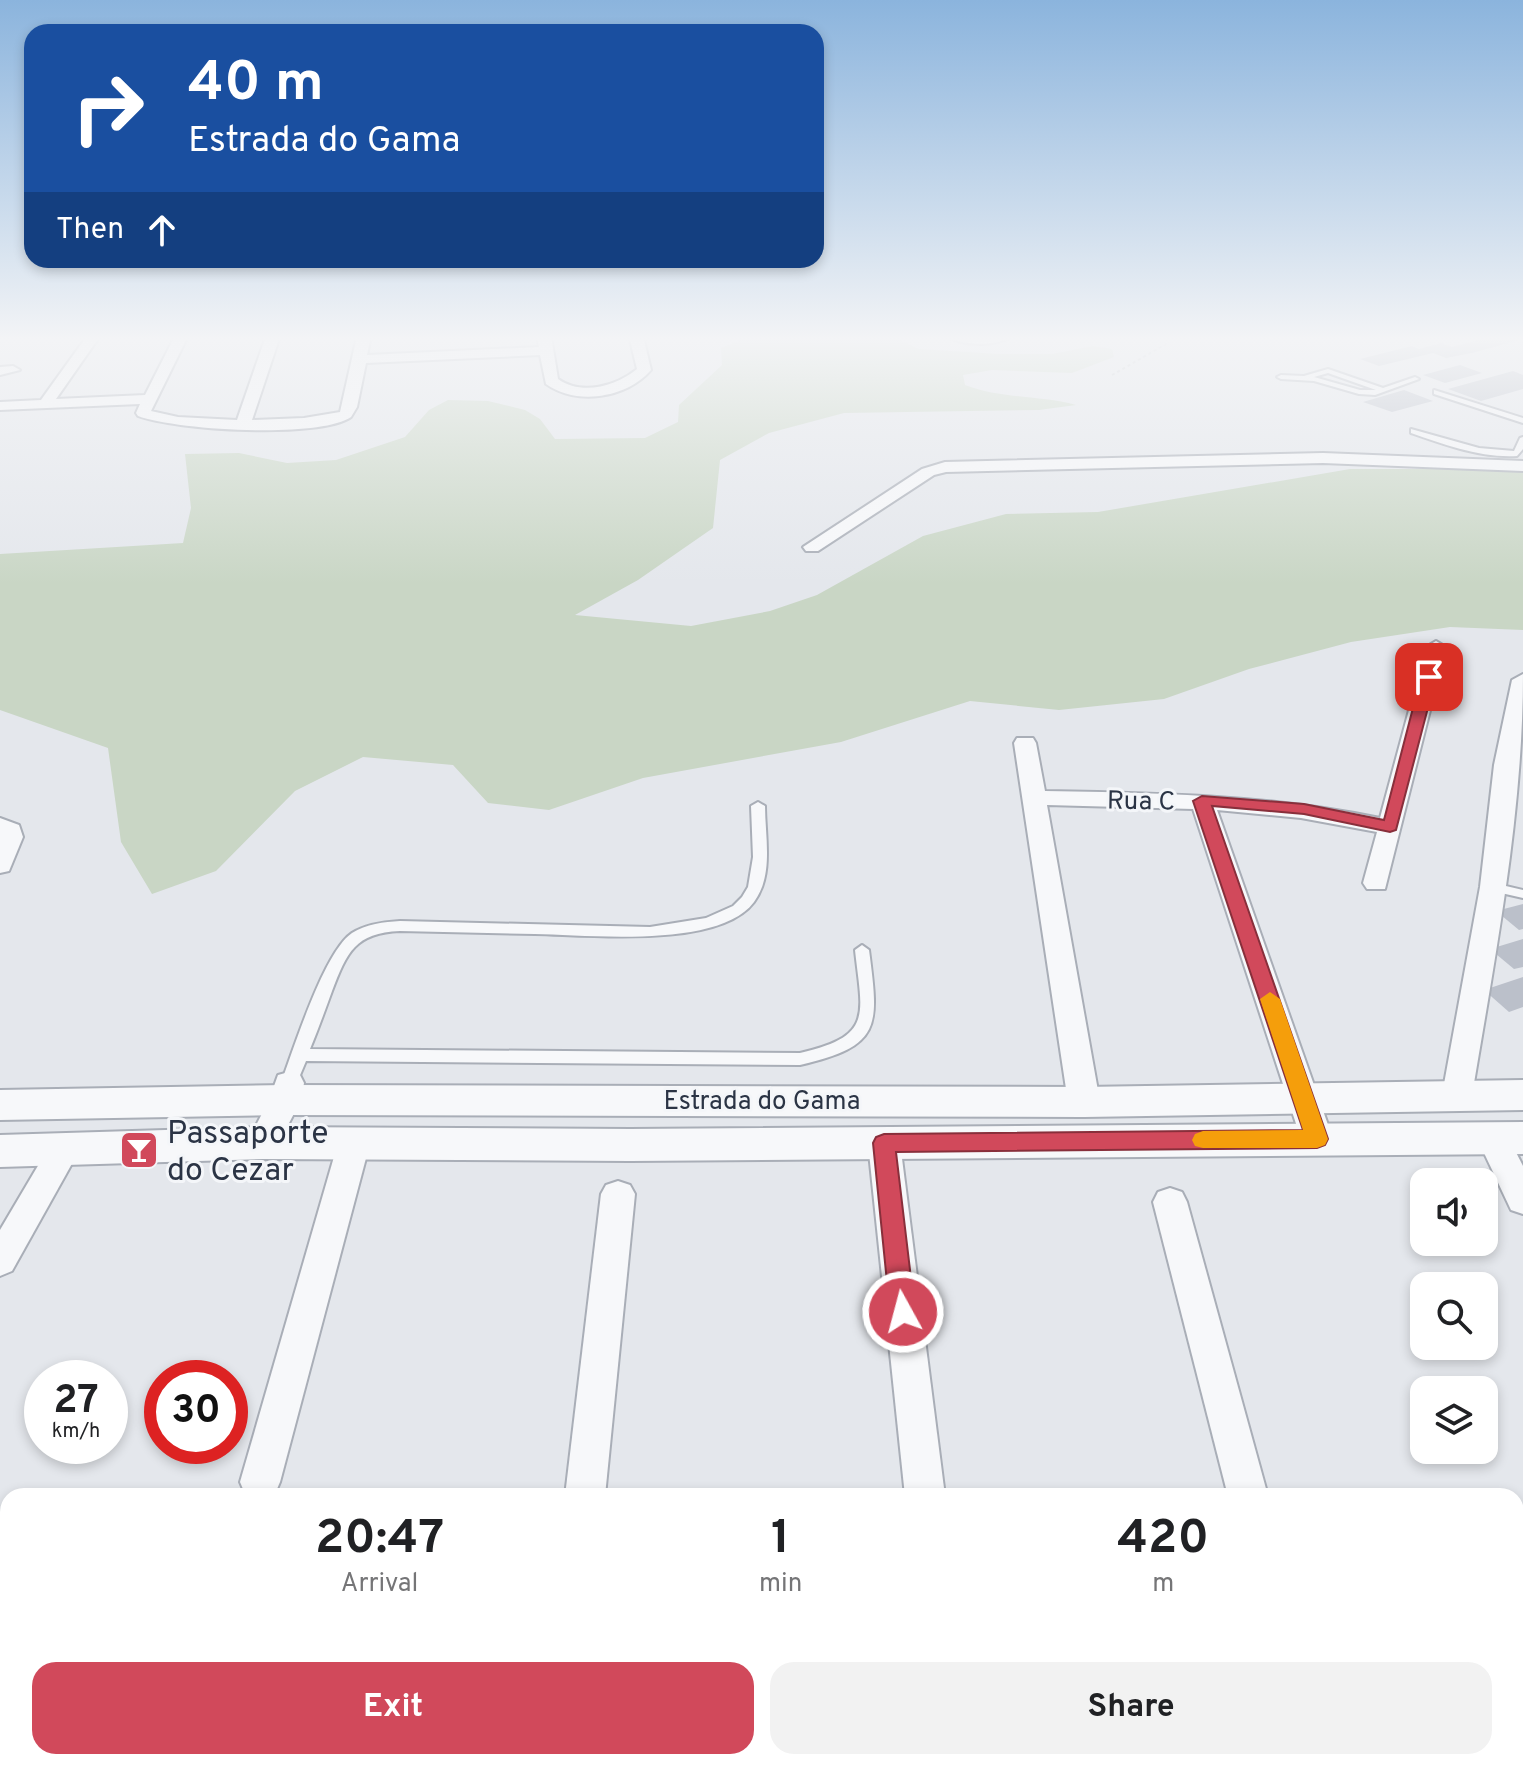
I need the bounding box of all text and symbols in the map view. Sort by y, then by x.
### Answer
text: 40 m [188,50,324,120]
icon: right [56,56,160,160]
text: Estrada do Gama [188,119,461,165]
icon: ahead [140,208,184,252]
text: Then [56,212,124,249]
pin [1395,643,1463,711]
icon: arrive [1407,655,1451,699]
street label: Rua C [1107,785,1175,820]
street label: Estrada do Gama [664,1086,860,1119]
place label: Passaporte do Cezar [167,1115,329,1192]
bar icon: Passaporte do Cezar [118,1129,160,1171]
map controls [1410,1168,1498,1464]
button: sound [1410,1168,1498,1256]
position arrow [861,1270,945,1354]
button: search [1410,1272,1498,1360]
speed limit sign: 30 [144,1360,248,1464]
button: layers [1410,1376,1498,1464]
text: 27 [53,1377,99,1427]
text: km/h [52,1419,100,1445]
text: 20:47 [315,1510,444,1570]
text: 1 [771,1510,790,1570]
text: 420 [1117,1510,1209,1570]
text: Arrival [341,1568,418,1601]
text: min [759,1568,802,1601]
text: m [1152,1568,1174,1601]
button: Exit [32,1662,754,1754]
button: Share [770,1662,1492,1754]

